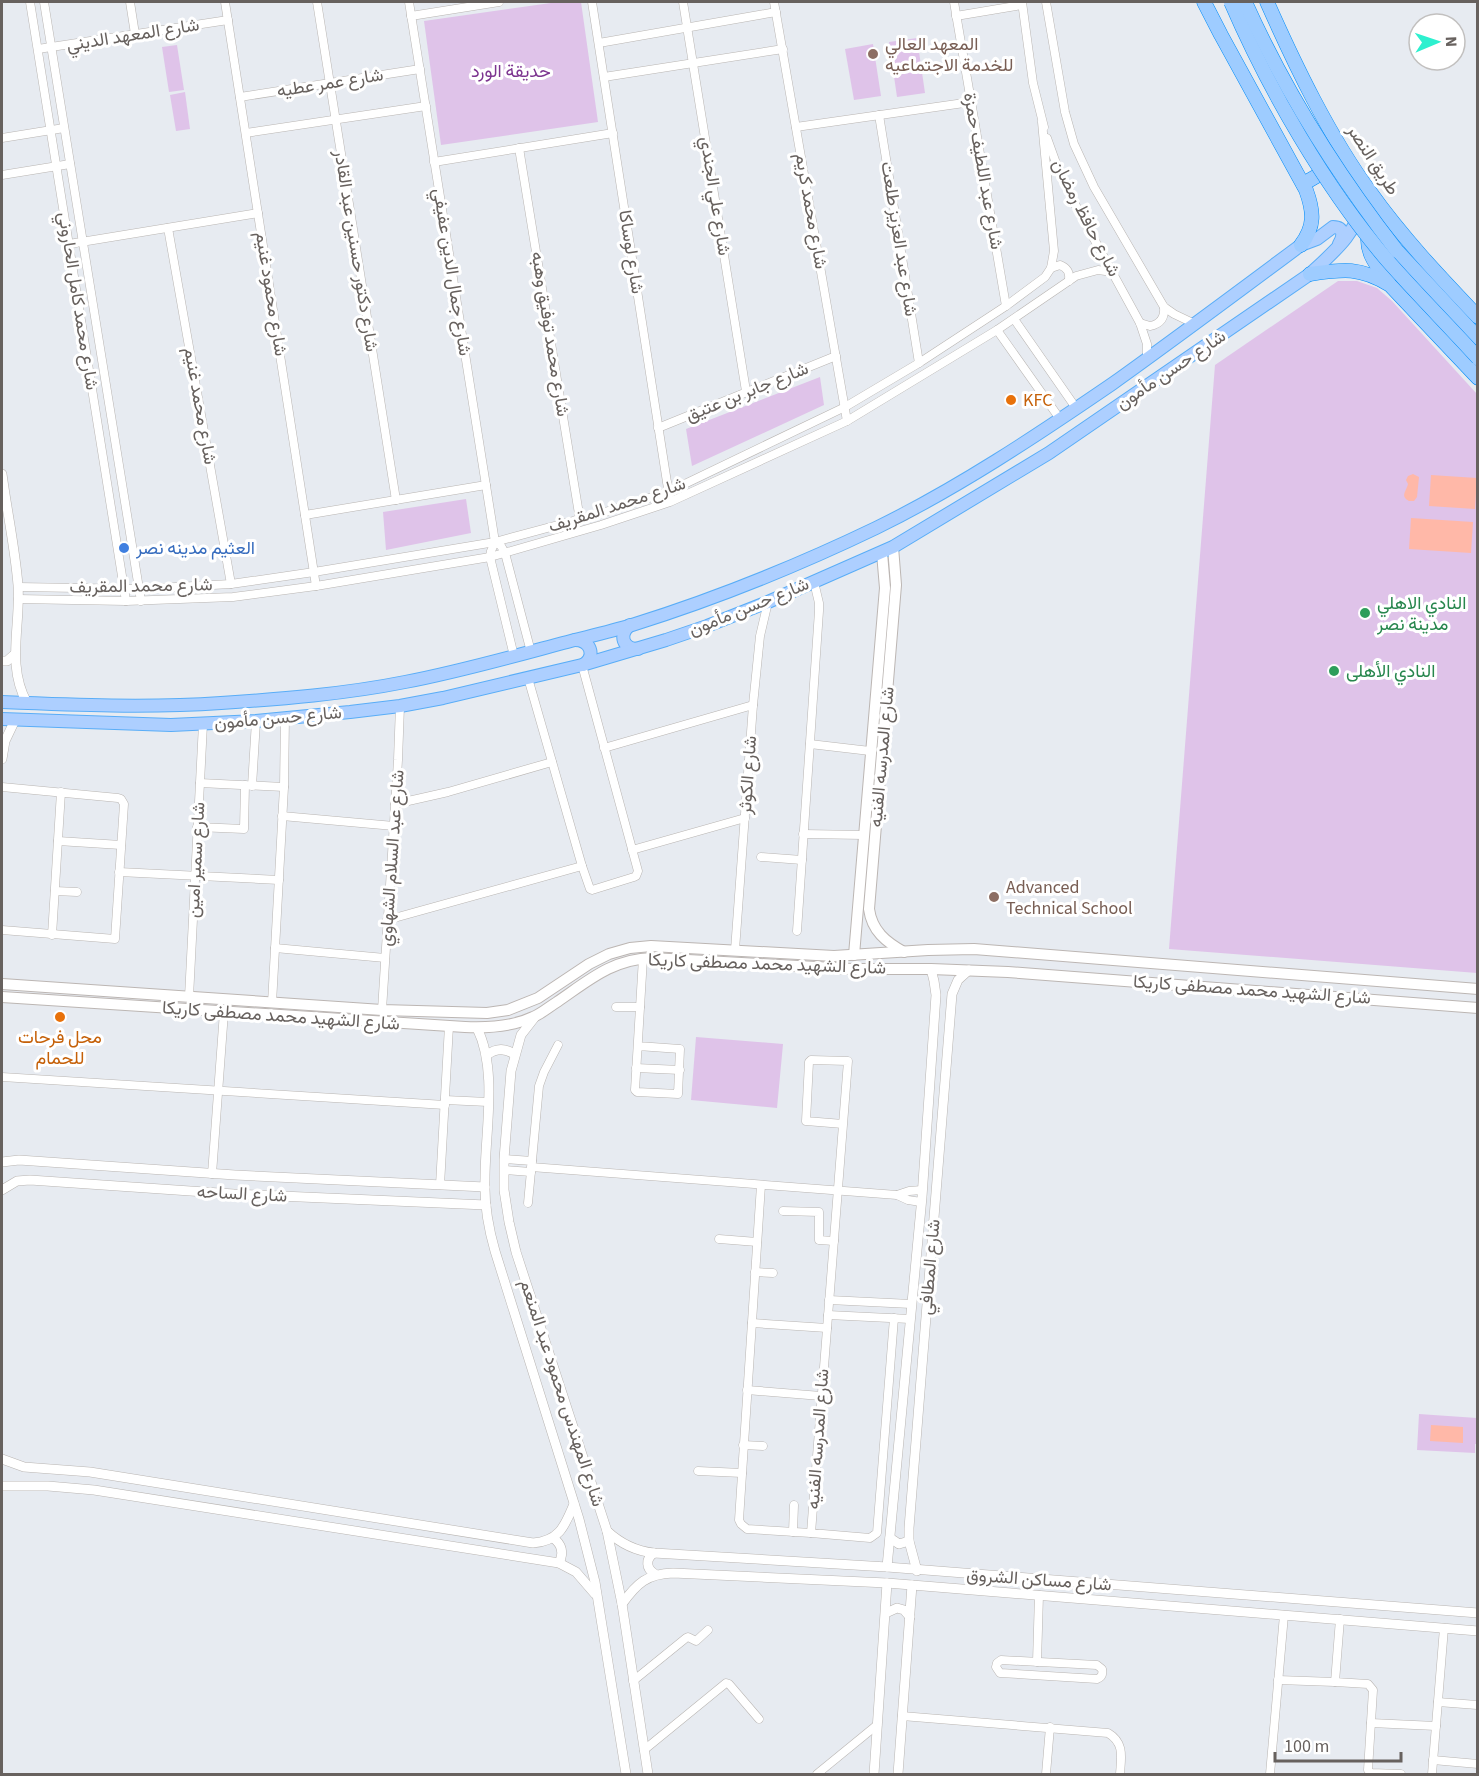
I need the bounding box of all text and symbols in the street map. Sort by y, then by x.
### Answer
street label: شارع المعهد الديني [65,12,202,60]
north arrow [1407,12,1467,72]
place label: المعهد العالي للخدمة الاجتماعيه [885,32,1013,78]
text: N [1440,36,1462,47]
marker: المعهد العالي للخدمة الاجتماعيه [866,47,880,61]
park label: حديقة الورد [471,59,551,84]
street label: شارع عمر عطيه [275,62,385,104]
street label: شارع عبد اللطيف حمزة [957,91,1009,251]
street label: طريق النصر [1340,119,1405,200]
street label: شارع علي الجندي [691,135,737,258]
street label: شارع دكتور حسنين عبد القادر [328,147,384,354]
street label: شارع محمد كريم [789,151,833,271]
street label: شارع حافظ رمضان [1046,155,1126,281]
street label: شارع عبد العزيز طلعت [874,160,924,318]
street label: شارع جمال الدين عفيفي [424,186,478,358]
street label: شارع لوساكا [612,208,650,296]
street label: شارع محمد كامل الحاروني [50,210,104,392]
street label: شارع محمود غنيم [249,230,293,358]
street label: شارع محمد توفيق وهبه [525,250,575,418]
street label: شارع حسن مأمون [1111,324,1231,416]
street label: شارع محمد غنيم [177,345,223,467]
street label: شارع جابر بن عتيق [682,356,812,428]
place label: KFC [1023,388,1052,413]
marker: KFC [1004,393,1018,407]
street label: شارع محمد المقريف [545,471,689,539]
place label: العثيم مدينه نصر [135,536,255,561]
marker: العثيم مدينه نصر [117,541,131,555]
street label: شارع حسن مأمون [685,571,813,643]
street label: شارع محمد المقريف [69,572,213,600]
place label: النادي الاهلي مدينة نصر [1376,591,1466,637]
marker: النادي الاهلي مدينة نصر [1358,606,1372,620]
place label: النادي الأهلى [1346,659,1435,686]
marker: النادي الأهلى [1327,664,1341,678]
street label: شارع المدرسه الفنيه [863,686,901,828]
street label: شارع حسن مأمون [213,700,343,736]
street label: شارع الكوثر [733,735,763,816]
street label: شارع عبد السلام الشهاوي [373,769,413,947]
street label: شارع سمير امين [180,801,212,919]
place label: Advanced Technical School [1006,875,1133,921]
marker: Advanced Technical School [987,890,1001,904]
street label: شارع الشهيد محمد مصطفى كاريكا [648,947,886,981]
street label: شارع الشهيد محمد مصطفى كاريكا [1132,969,1372,1011]
street label: شارع الشهيد محمد مصطفى كاريكا [161,995,401,1037]
marker: محل فرحات للحمام [53,1010,67,1024]
place label: محل فرحات للحمام [18,1025,102,1071]
street label: شارع الساحه [196,1179,288,1209]
street label: شارع المطافي [913,1218,949,1316]
street label: شارع المهندس محمود عبد المنعم [513,1276,611,1510]
street label: شارع المدرسه الفنيه [801,1368,835,1510]
street label: شارع مساكن الشروق [966,1562,1112,1598]
scale bar [1275,1725,1401,1763]
text: 100 m [1284,1734,1329,1759]

